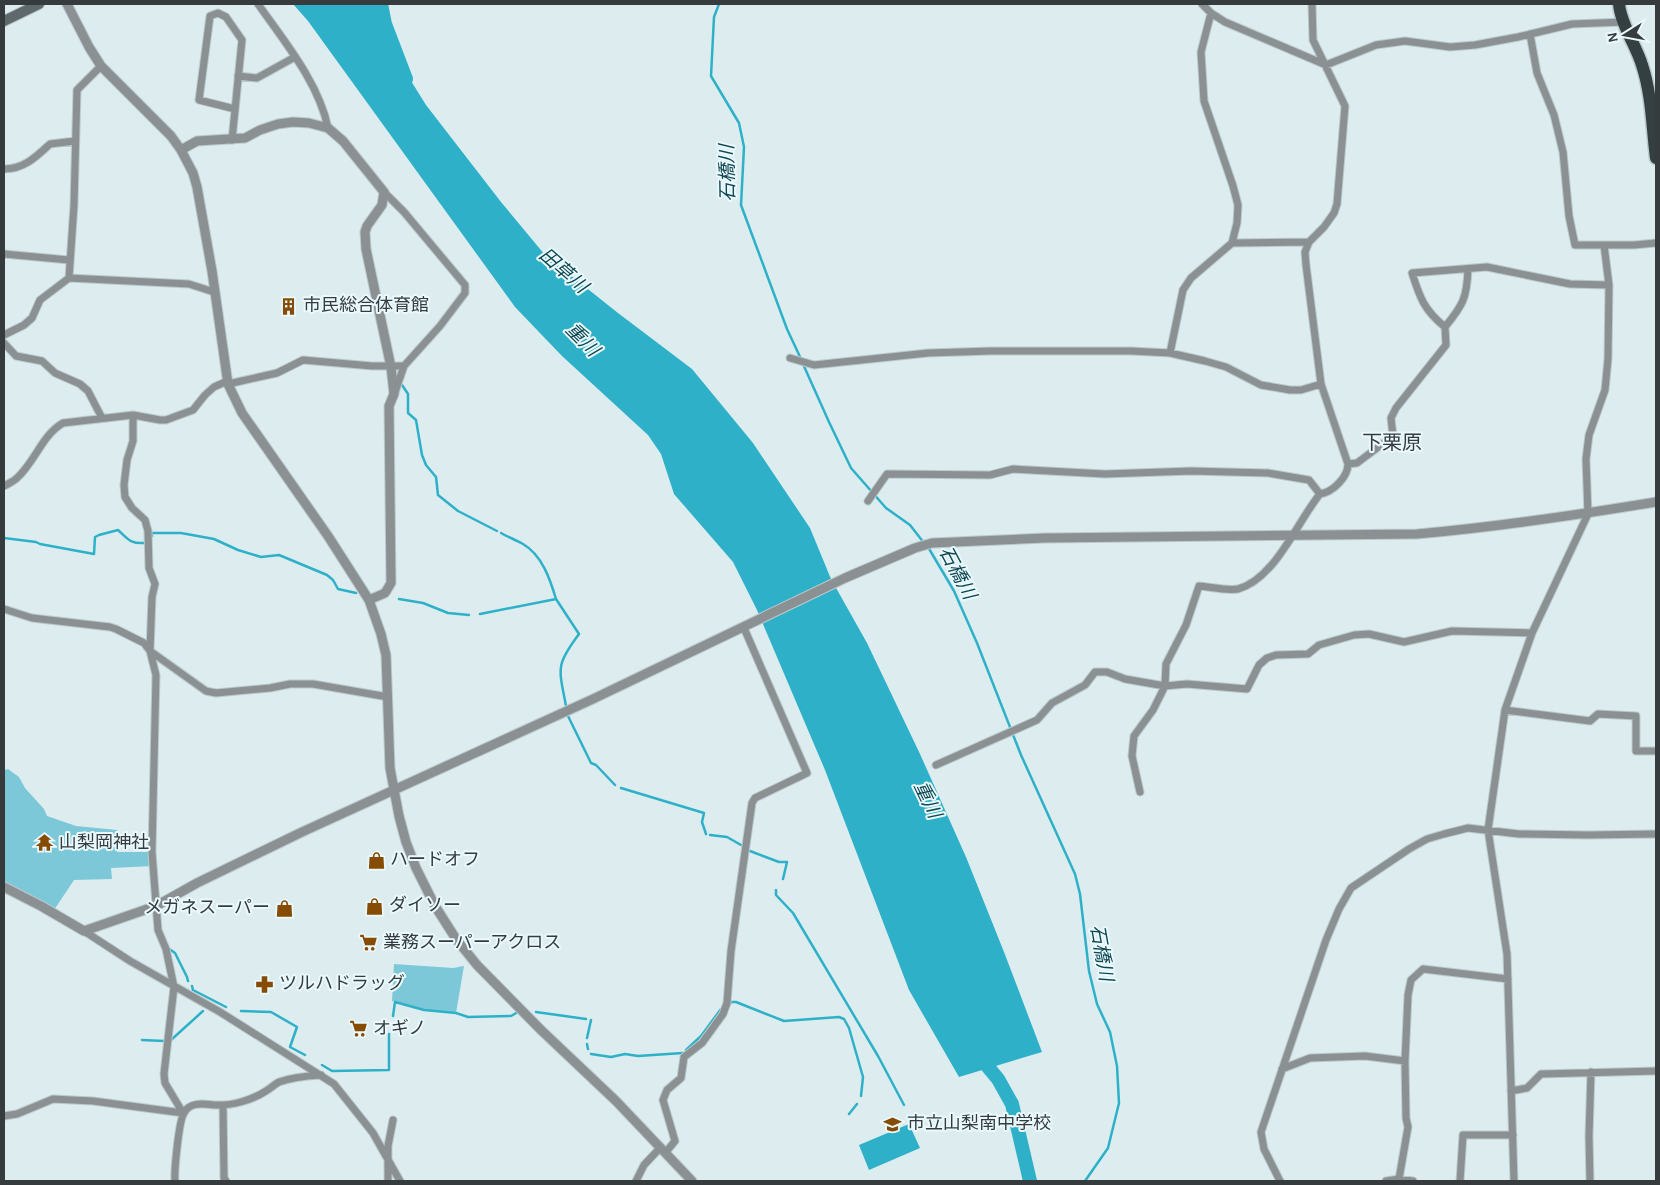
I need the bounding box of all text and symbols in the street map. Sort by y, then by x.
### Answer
north arrow [1600,10,1650,60]
text: N [1605,31,1621,43]
water label: 石橋川 [717,142,738,202]
water label: 田草川 [535,244,593,298]
place label: 市民総合体育館 [303,295,429,315]
building icon: 市民総合体育館 [279,296,299,316]
water label: 重川 [562,319,604,362]
district label: 下栗原 [1362,433,1422,453]
water label: 石橋川 [935,543,981,604]
water label: 重川 [910,778,946,823]
temple icon: 山梨岡神社 [35,833,55,853]
place label: 山梨岡神社 [59,833,149,852]
shop icon: ハードオフ [366,850,386,870]
place label: ハードオフ [390,851,480,869]
place label: ダイソー [389,895,461,915]
shop icon: ダイソー [365,896,385,916]
place label: メガネスーパー [144,898,270,917]
shop icon: メガネスーパー [274,898,294,918]
water label: 石橋川 [1087,923,1117,985]
supermarket icon: 業務スーパーアクロス [359,933,379,953]
place label: 業務スーパーアクロス [383,933,561,952]
place label: ツルハドラッグ [279,973,405,993]
pharmacy icon: ツルハドラッグ [255,974,275,994]
place label: オギノ [373,1018,426,1038]
supermarket icon: オギノ [349,1019,369,1039]
place label: 市立山梨南中学校 [907,1113,1051,1133]
school or university icon: 市立山梨南中学校 [883,1114,903,1134]

